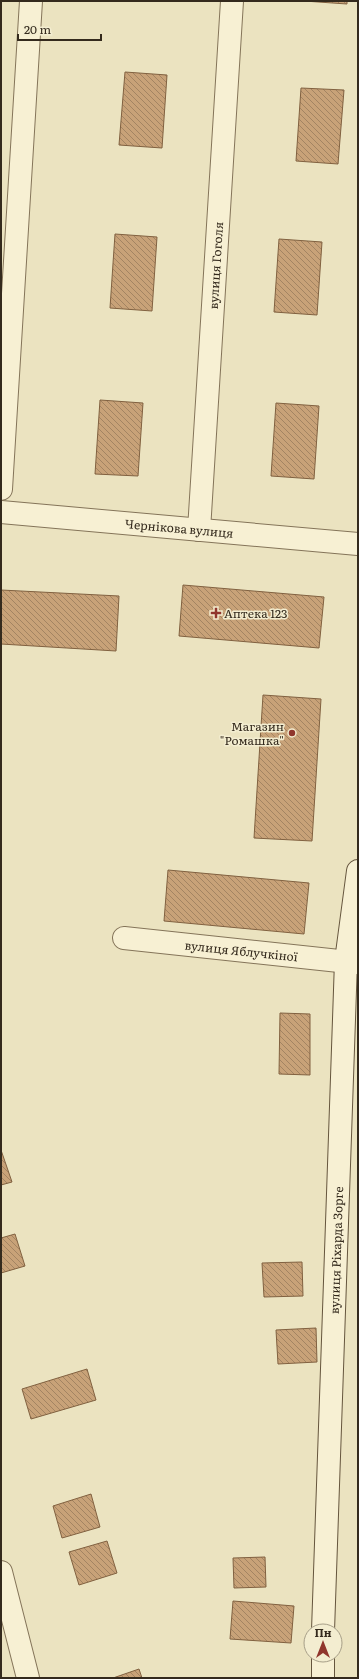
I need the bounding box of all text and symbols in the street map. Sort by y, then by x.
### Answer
scale bar [18,16,101,42]
text: 20 m [24,20,51,38]
street label: вулиця Гоголя [204,221,227,310]
street label: Чернікова вулиця [124,514,234,542]
place label: Аптека 123 [224,604,288,622]
marker: Аптека 123 [211,608,221,618]
place label: Магазин "Ромашка" [220,717,284,749]
marker: Магазин "Ромашка" [287,728,297,738]
street label: вулиця Яблучкіної [184,936,299,966]
street label: вулиця Ріхарда Зорге [325,1186,347,1314]
north arrow [303,1623,343,1663]
text: Пн [314,1624,332,1640]

